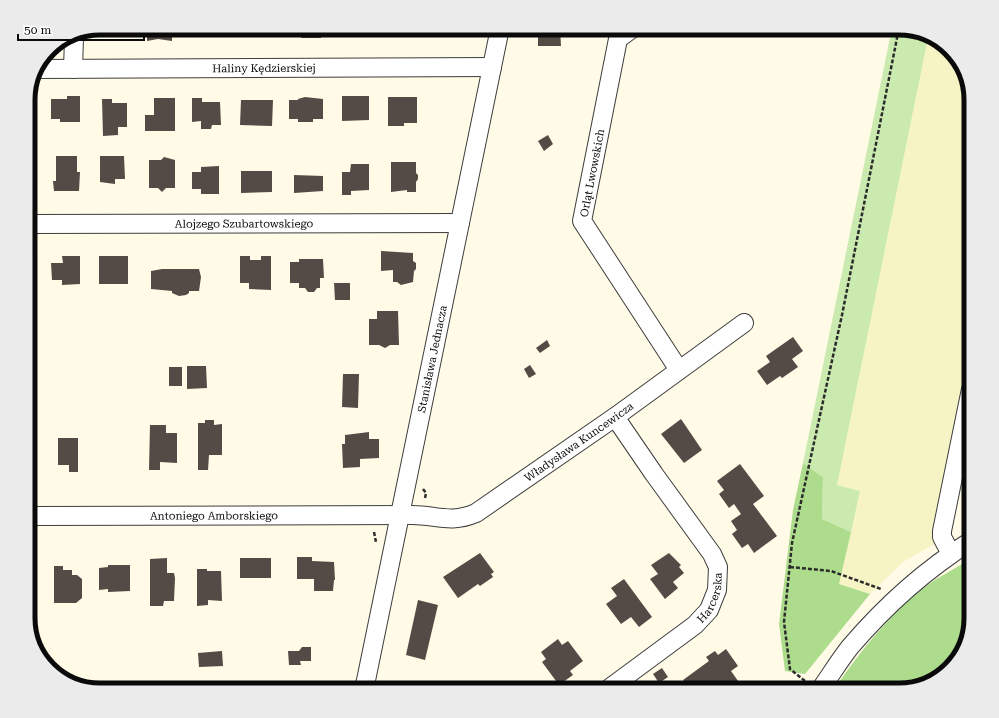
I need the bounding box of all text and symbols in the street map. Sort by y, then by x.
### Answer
scale bar [18,16,144,42]
text: 50 m [24,23,51,37]
street label: Haliny Kędzierskiej [212,62,316,75]
street label: Orląt Lwowskich [578,128,607,218]
street label: Alojzego Szubartowskiego [175,217,314,231]
street label: Stanisława Jednacza [415,304,450,414]
street label: Władysława Kuncewicza [522,400,636,485]
street label: Antoniego Amborskiego [150,509,278,523]
street label: Harcerska [694,572,725,626]

